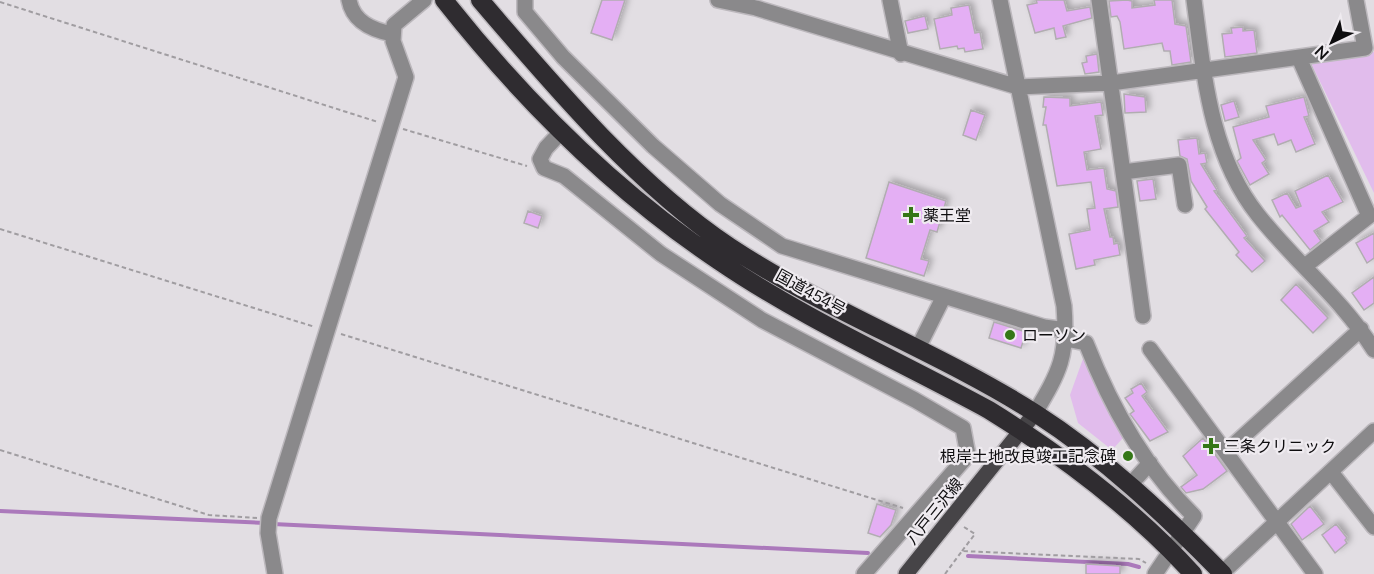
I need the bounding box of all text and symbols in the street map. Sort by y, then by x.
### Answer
north arrow [1302,12,1362,72]
text: N [1310,41,1333,64]
place label: 薬王堂 [923,205,971,225]
marker: 薬王堂 [904,208,918,222]
street label: 国道454号 [773,265,849,319]
place label: ローソン [1022,325,1086,345]
marker: ローソン [1003,328,1017,342]
place label: 三条クリニック [1224,436,1336,456]
marker: 三条クリニック [1202,437,1220,455]
place label: 根岸土地改良竣工記念碑 [940,446,1116,466]
marker: 根岸土地改良竣工記念碑 [1121,449,1135,463]
street label: 八戸三沢線 [901,474,967,548]

